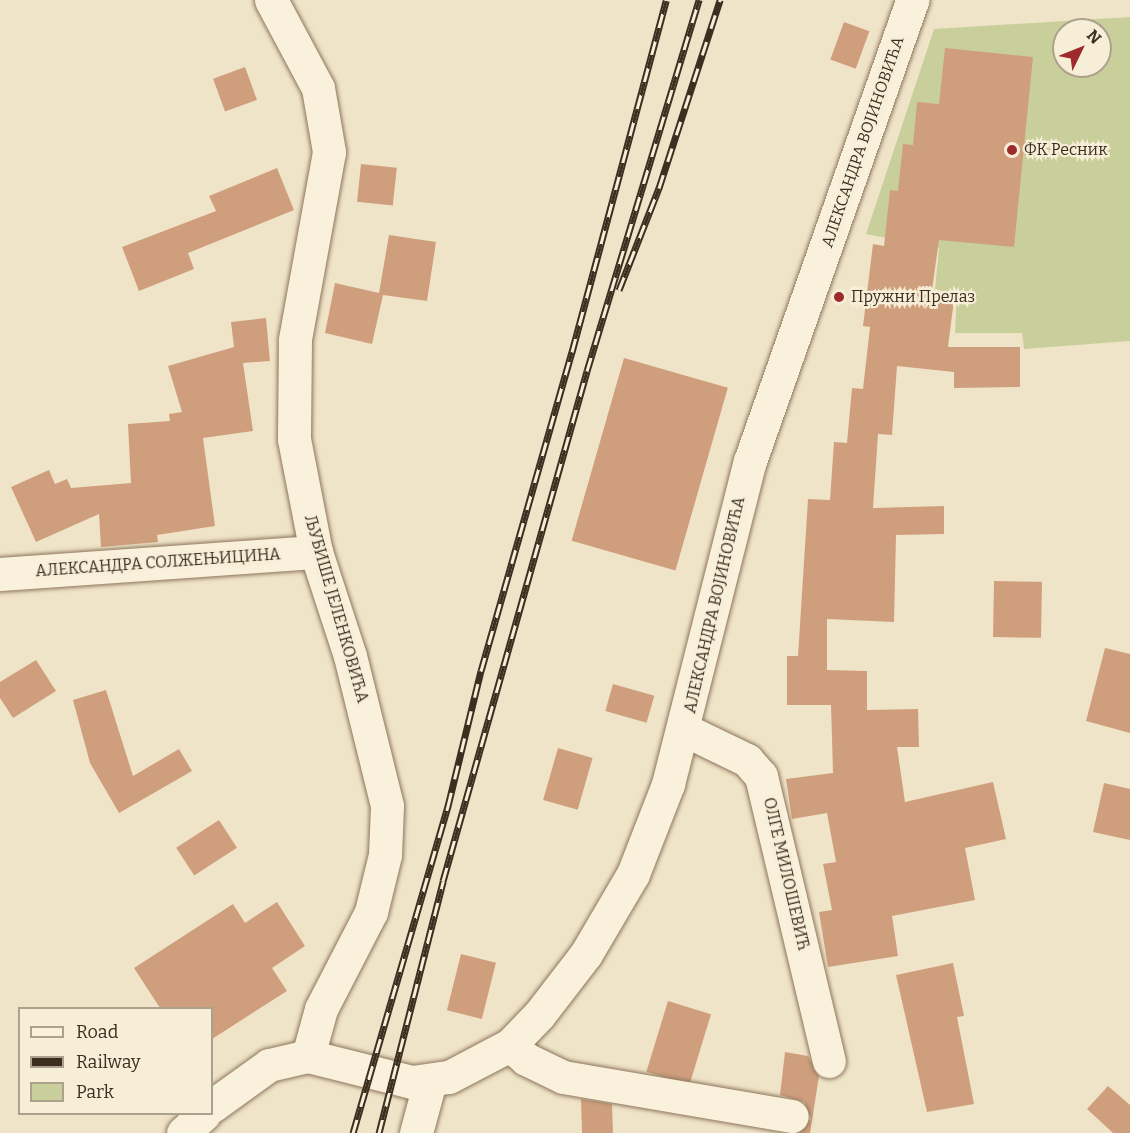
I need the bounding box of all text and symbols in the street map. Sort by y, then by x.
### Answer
north arrow [1052,18,1112,78]
text: N [1083,26,1105,48]
street label: АЛЕКСАНДРА ВОЈИНОВИЋА [818,34,908,250]
place label: ФК Ресник [1024,140,1108,160]
marker: ФК Ресник [1005,143,1019,157]
place label: Пружни Прелаз [851,287,975,307]
marker: Пружни Прелаз [832,290,846,304]
street label: АЛЕКСАНДРА ВОЈИНОВИЋА [681,495,749,715]
street label: ЉУБИШЕ ЈЕЛЕНКОВИЋА [300,513,372,705]
street label: АЛЕКСАНДРА СОЛЖЕЊИЦИНА [35,545,281,581]
street label: ОЛГЕ МИЛОШЕВИЋ [759,796,813,952]
legend [18,1007,213,1115]
text: Road [76,1021,118,1043]
text: Railway [76,1051,140,1073]
text: Park [76,1081,114,1103]

